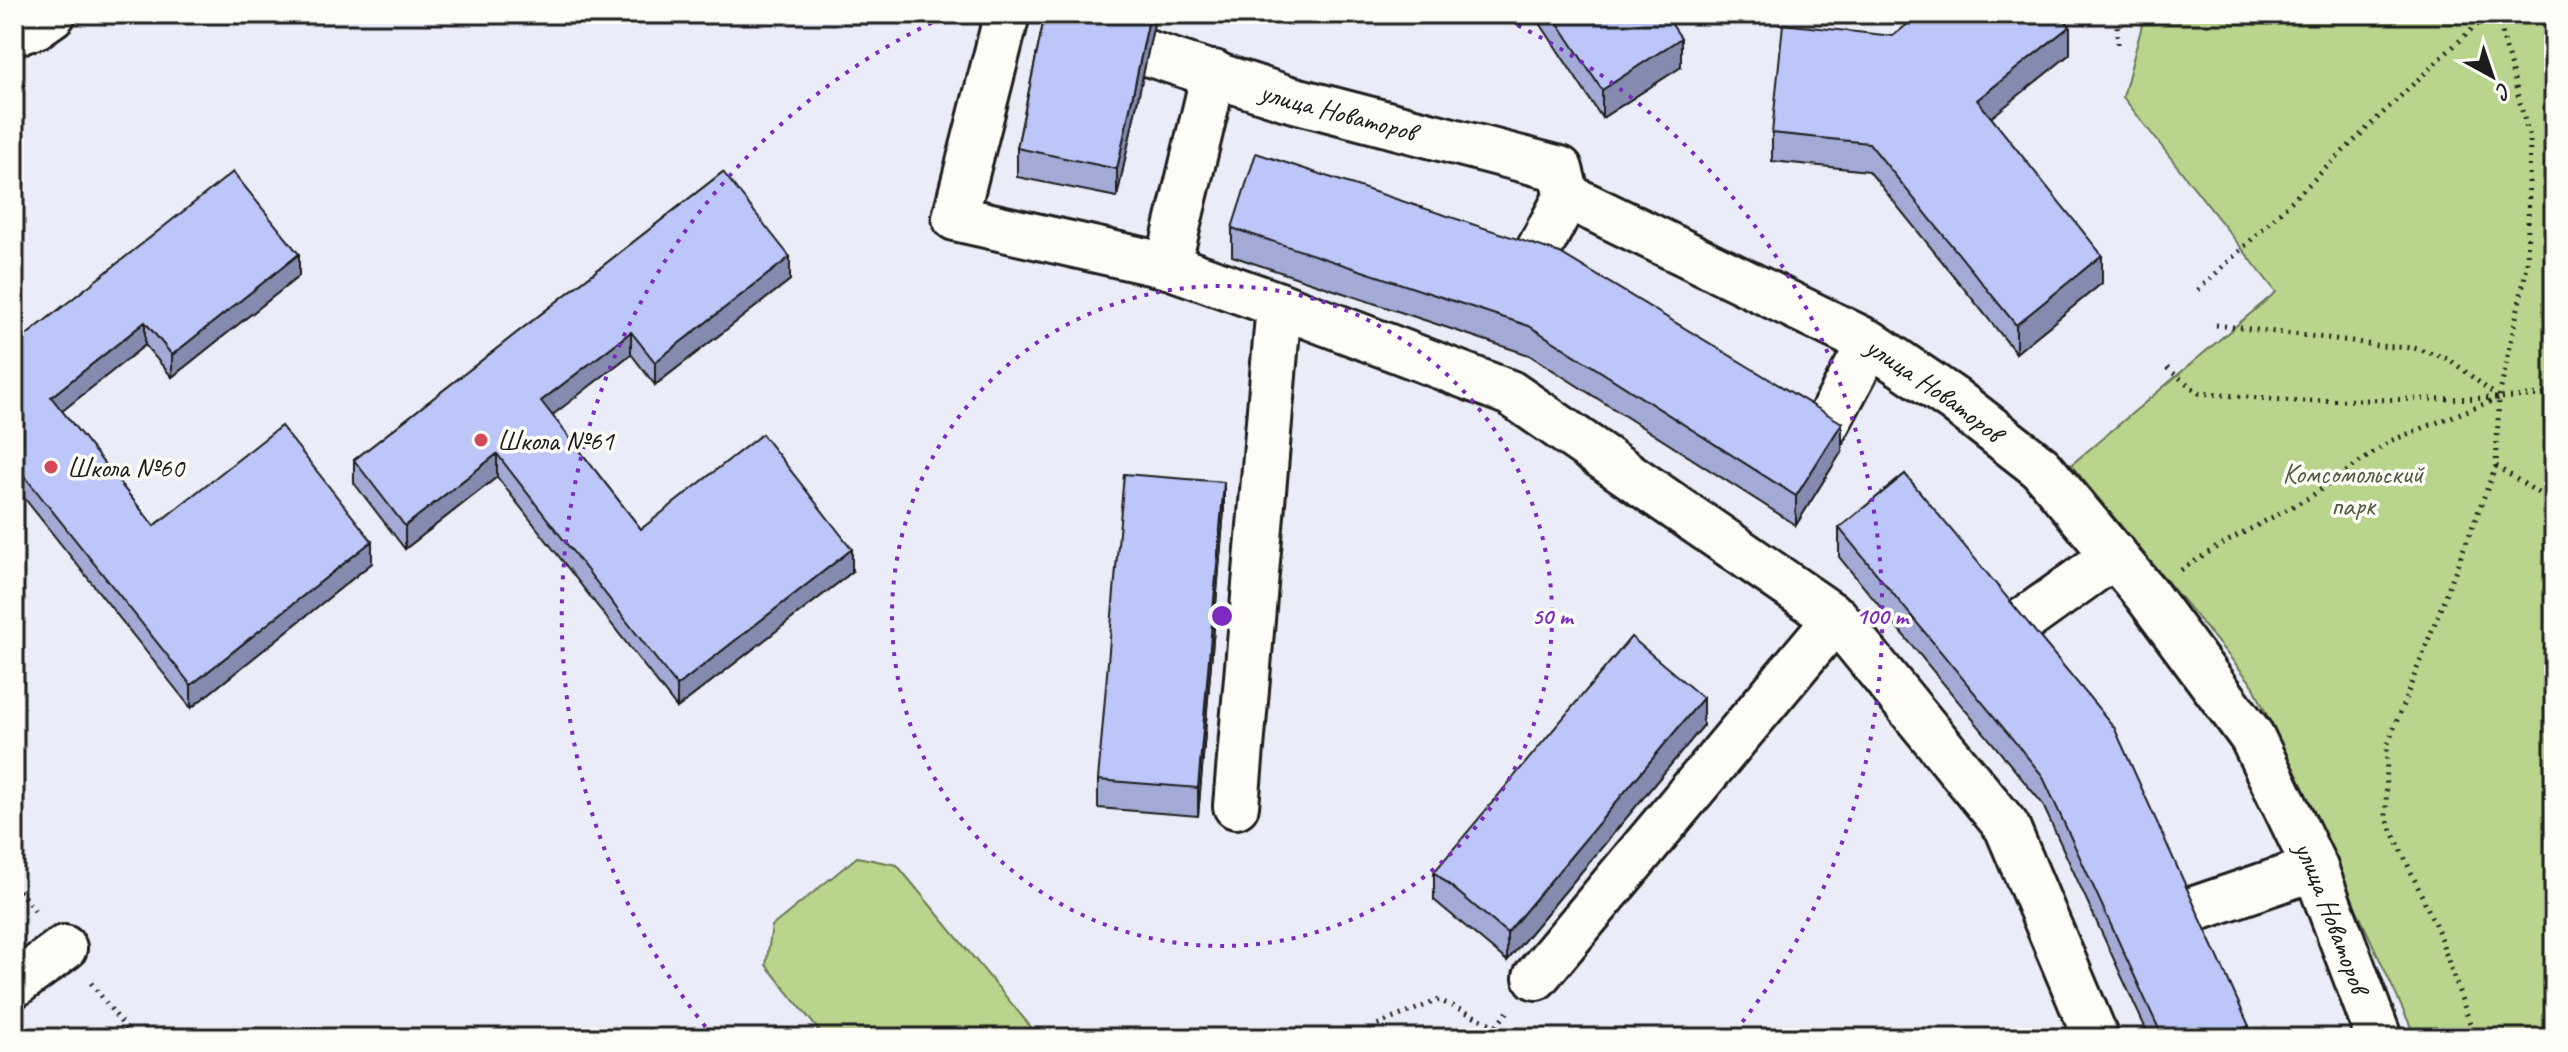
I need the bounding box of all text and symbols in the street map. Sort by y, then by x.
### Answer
north arrow [2452,36,2532,116]
street label: улица Новаторов [1254,73,1425,150]
text: С [2489,76,2517,107]
street label: улица Новаторов [1858,327,2014,452]
place label: Школа №61 [497,423,615,458]
marker: Школа №61 [472,431,490,449]
place label: Школа №60 [67,450,186,485]
park label: Комсомольский парк [2283,456,2425,523]
marker: Школа №60 [42,458,60,476]
text: 50 m [1532,601,1575,631]
text: 100 m [1856,601,1910,631]
centre of rings [1208,602,1236,630]
street label: улица Новаторов [2286,834,2380,1002]

